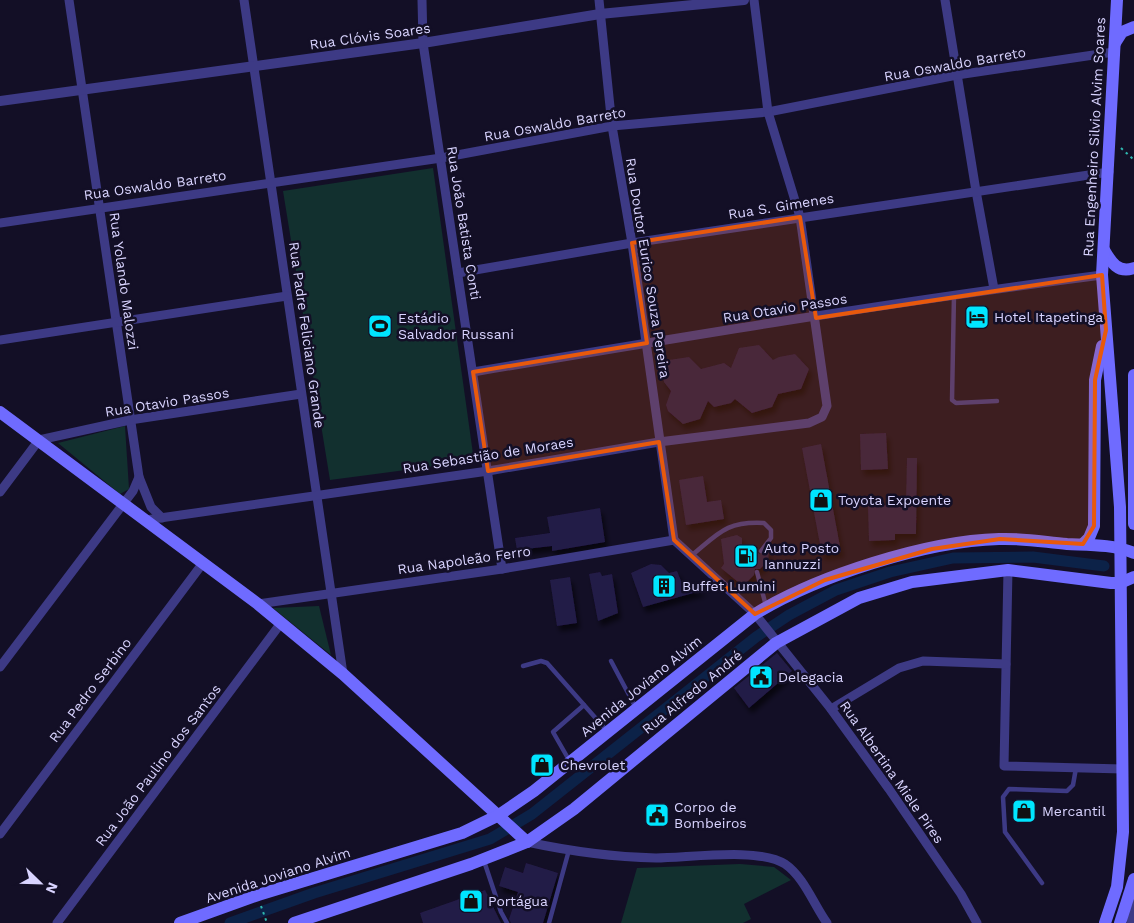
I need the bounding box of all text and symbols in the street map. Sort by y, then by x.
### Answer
street label: Rua Engenheiro Silvio Alvim Soares [1080,17,1108,257]
street label: Rua Clóvis Soares [309,20,431,52]
street label: Rua Oswaldo Barreto [883,44,1027,84]
street label: Rua Oswaldo Barreto [483,104,627,144]
street label: Rua João Batista Conti [444,145,484,301]
street label: Rua Doutor Eurico Souza Pereira [623,157,673,379]
street label: Rua Oswaldo Barreto [83,167,227,203]
street label: Rua S. Gimenes [727,190,835,222]
street label: Rua Yolando Malozzi [106,211,142,351]
street label: Rua Padre Feliciano Grande [286,241,328,429]
street label: Rua Otavio Passos [722,290,848,326]
hotel icon: Hotel Itapetinga [964,304,990,330]
place label: Hotel Itapetinga [994,309,1103,325]
place label: Estádio Salvador Russani [398,310,514,342]
sports icon: Estádio Salvador Russani [367,313,393,339]
street label: Rua Otavio Passos [104,384,230,420]
street label: Rua Sebastião de Moraes [401,434,575,476]
shop icon: Toyota Expoente [808,487,834,513]
place label: Toyota Expoente [838,492,951,508]
place label: Auto Posto Iannuzzi [764,540,839,572]
street label: Rua Napoleão Ferro [396,543,532,577]
fuel station icon: Auto Posto Iannuzzi [733,543,759,569]
building icon: Buffet Lumini [651,573,677,599]
place label: Buffet Lumini [682,578,775,594]
street label: Avenida Joviano Alvim [577,632,705,740]
street label: Rua Pedro Serbino [46,635,134,745]
street label: Rua Alfredo André [639,647,745,737]
public building icon: Delegacia [748,664,774,690]
place label: Delegacia [778,669,843,685]
street label: Rua João Paulino dos Santos [92,681,224,849]
street label: Rua Albertina Miele Pires [837,698,947,846]
shop icon: Chevrolet [529,752,555,778]
place label: Chevrolet [560,757,625,773]
shop icon: Mercantil [1011,798,1037,824]
place label: Corpo de Bombeiros [674,799,747,831]
public building icon: Corpo de Bombeiros [644,802,670,828]
place label: Mercantil [1042,803,1106,819]
street label: Avenida Joviano Alvim [204,844,352,906]
north arrow [15,858,65,908]
text: N [43,880,61,896]
shop icon: Portágua [458,888,484,914]
place label: Portágua [488,893,548,909]

